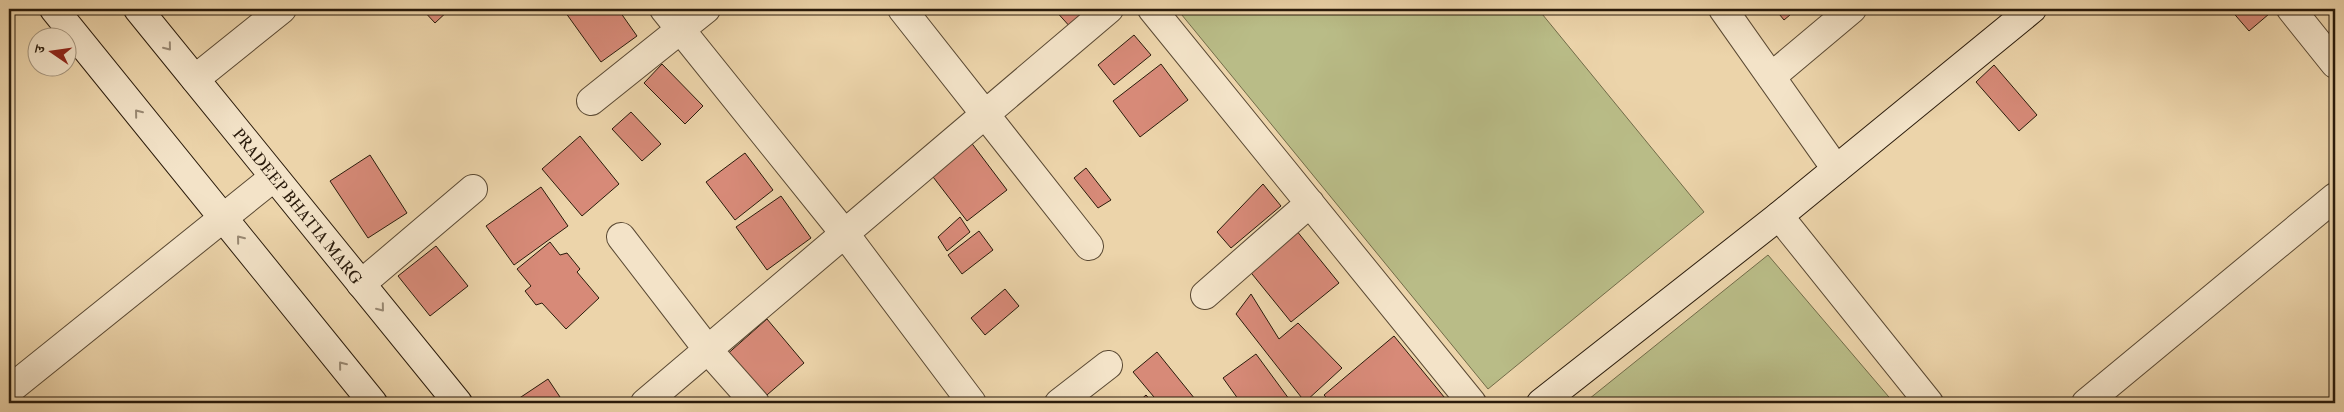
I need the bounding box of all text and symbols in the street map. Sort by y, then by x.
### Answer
north arrow [28,28,78,78]
one-way arrow [163,41,172,50]
text: उ [31,43,49,56]
one-way arrow [135,109,144,118]
street label: PRADEEP BHATIA MARG [228,125,366,289]
one-way arrow [238,236,246,245]
one-way arrow [376,303,385,312]
one-way arrow [339,362,348,371]

